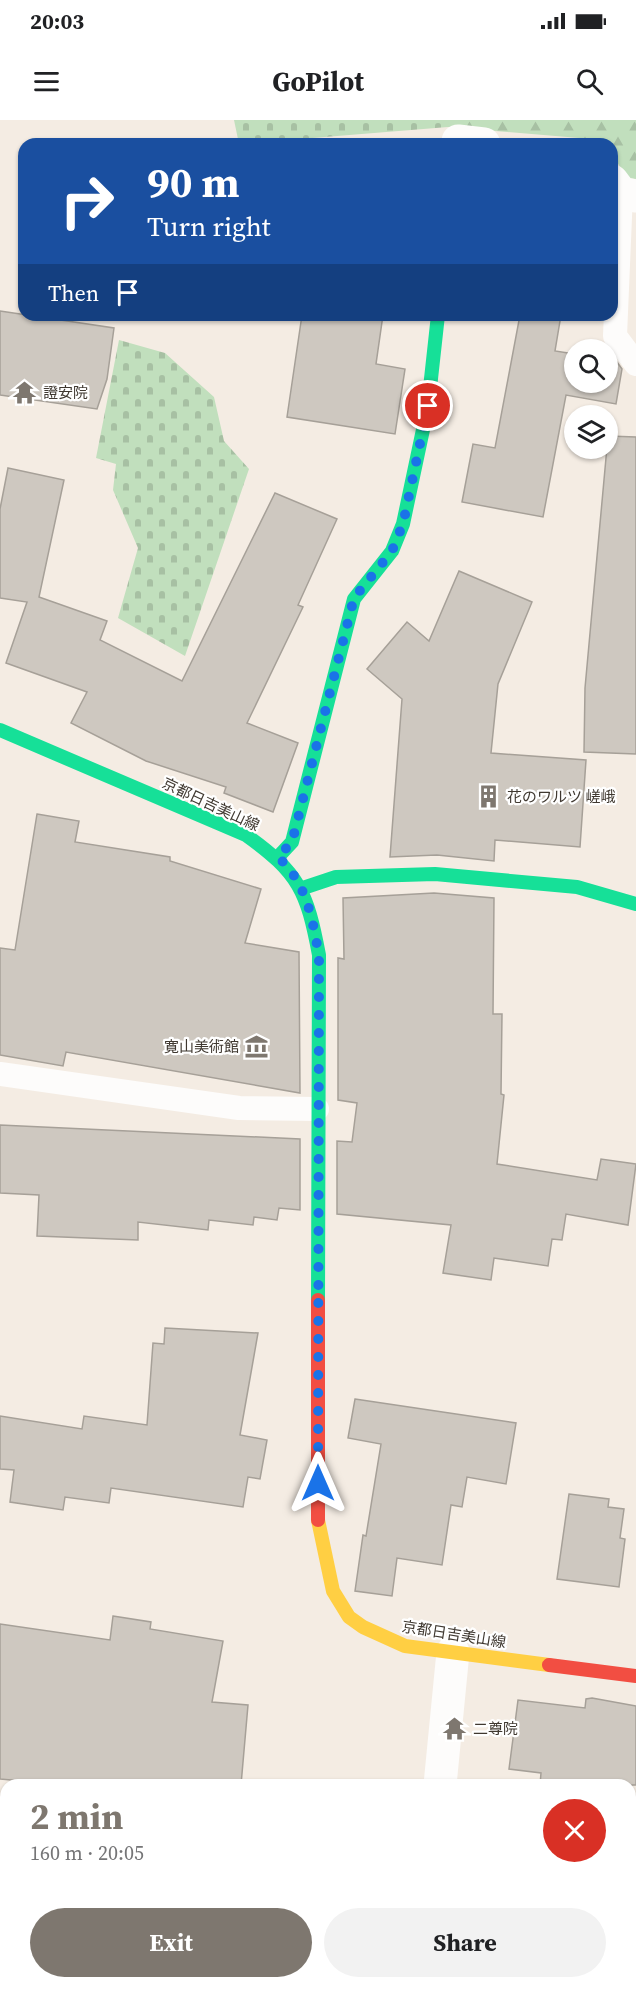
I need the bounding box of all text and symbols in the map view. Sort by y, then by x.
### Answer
text: 20:03 [30,6,84,36]
text: GoPilot [272,63,364,100]
icon: menu [30,65,63,98]
icon: search [573,65,606,98]
text: 90 m [147,153,240,211]
icon: right [48,162,126,240]
text: Turn right [147,208,271,245]
icon: arrive [111,276,144,309]
text: Then [48,278,99,308]
map controls [564,339,618,459]
button: search [564,339,618,393]
temple icon: 證安院 [12,379,38,405]
pin [402,380,453,431]
place label: 證安院 [43,382,88,403]
icon: arrive [411,389,444,422]
button: layers [564,405,618,459]
street label: 京都日吉美山線 [159,772,263,836]
building icon: 花のワルツ 嵯峨 [476,783,502,809]
place label: 花のワルツ 嵯峨 [507,786,616,807]
museum icon: 寛山美術館 [244,1033,270,1059]
place label: 寛山美術館 [164,1036,239,1057]
position arrow [286,1451,350,1515]
street label: 京都日吉美山線 [400,1615,508,1653]
temple icon: 二尊院 [442,1715,468,1741]
place label: 二尊院 [473,1718,518,1739]
text: 2 min [30,1792,123,1841]
button: close [543,1799,606,1862]
text: 160 m · 20:05 [30,1839,144,1867]
button: Exit [30,1908,312,1977]
button: Share [324,1908,606,1977]

